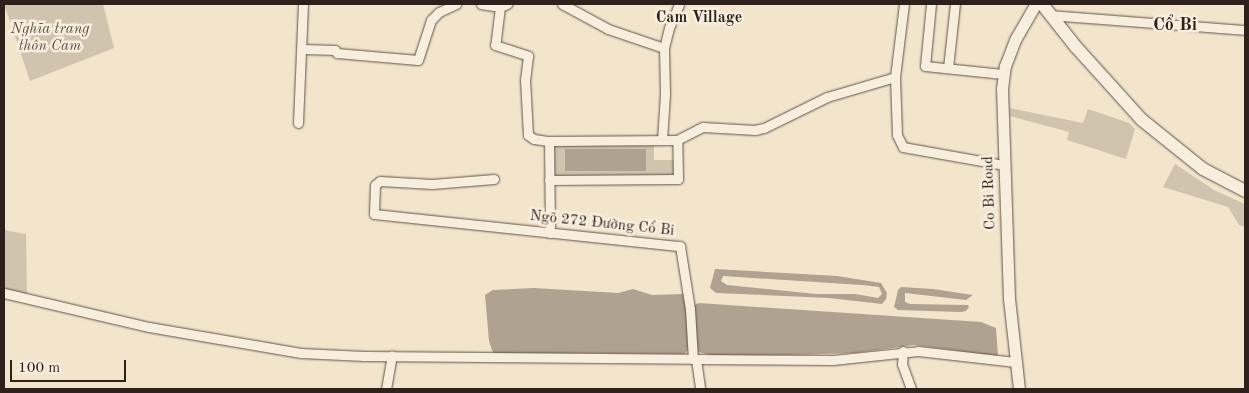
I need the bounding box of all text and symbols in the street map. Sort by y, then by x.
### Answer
district label: Cam Village [656,8,742,28]
district label: Cổ Bi [1153,14,1197,36]
park label: Nghĩa trang thôn Cam [10,20,90,55]
street label: Co Bi Road [980,156,1000,230]
street label: Ngõ 272 Đường Cổ Bi [529,207,675,241]
scale bar [12,350,129,382]
text: 100 m [18,361,60,376]

